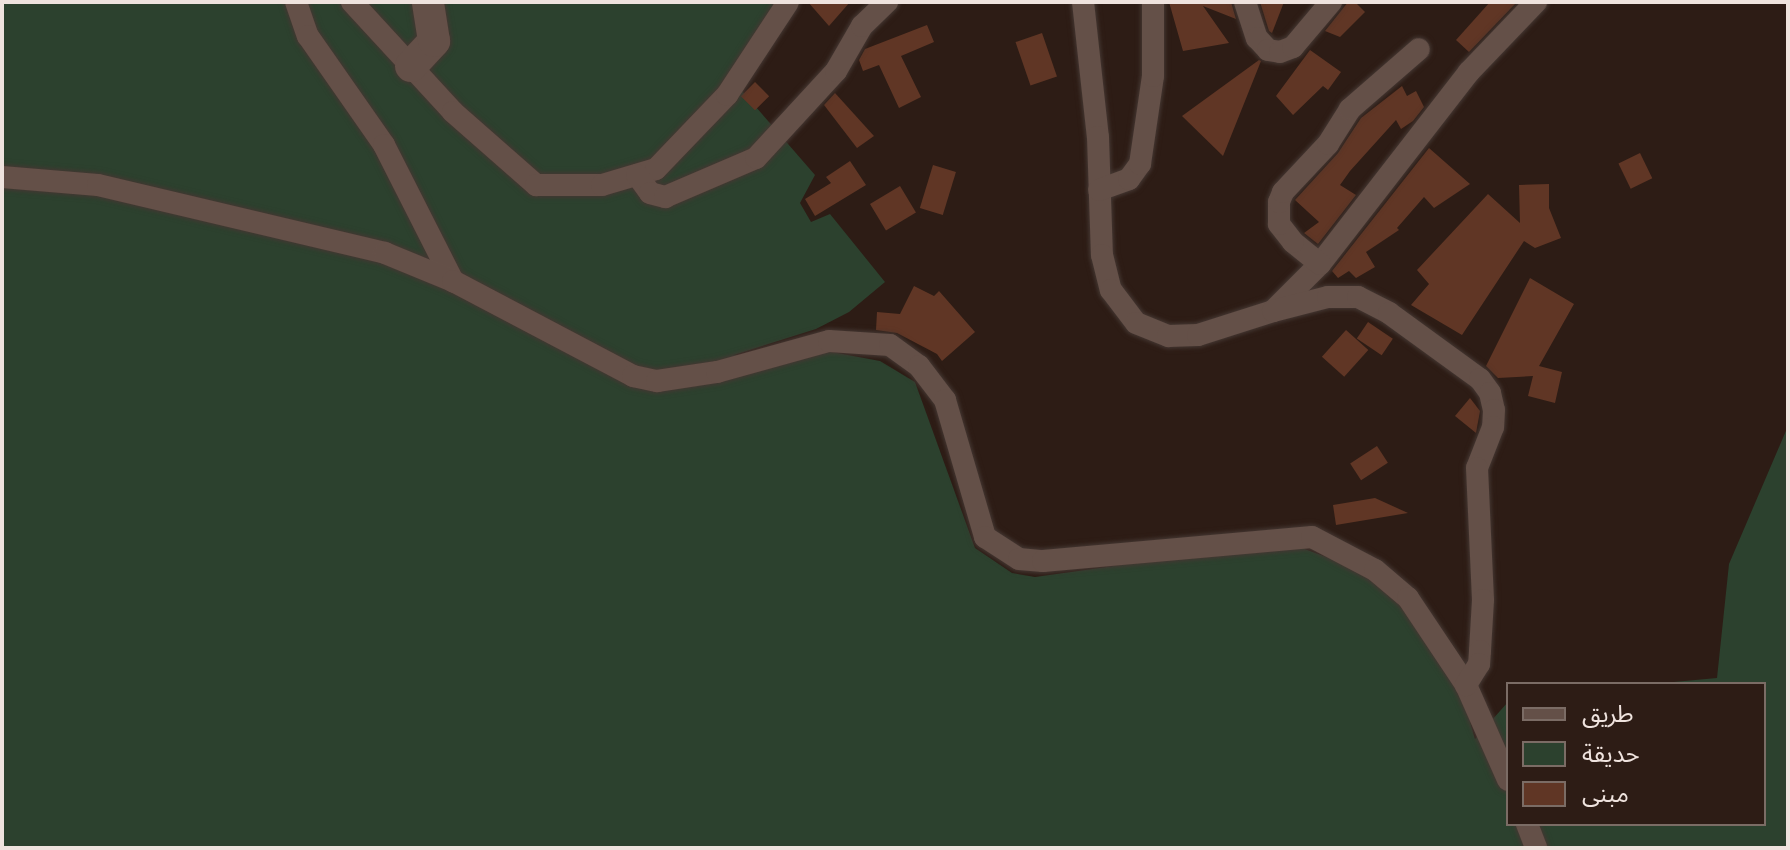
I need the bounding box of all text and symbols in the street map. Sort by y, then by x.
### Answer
legend [1506,682,1766,826]
text: طريق [1582,700,1634,727]
text: حديقة [1582,740,1640,767]
text: مبنى [1582,780,1629,807]

